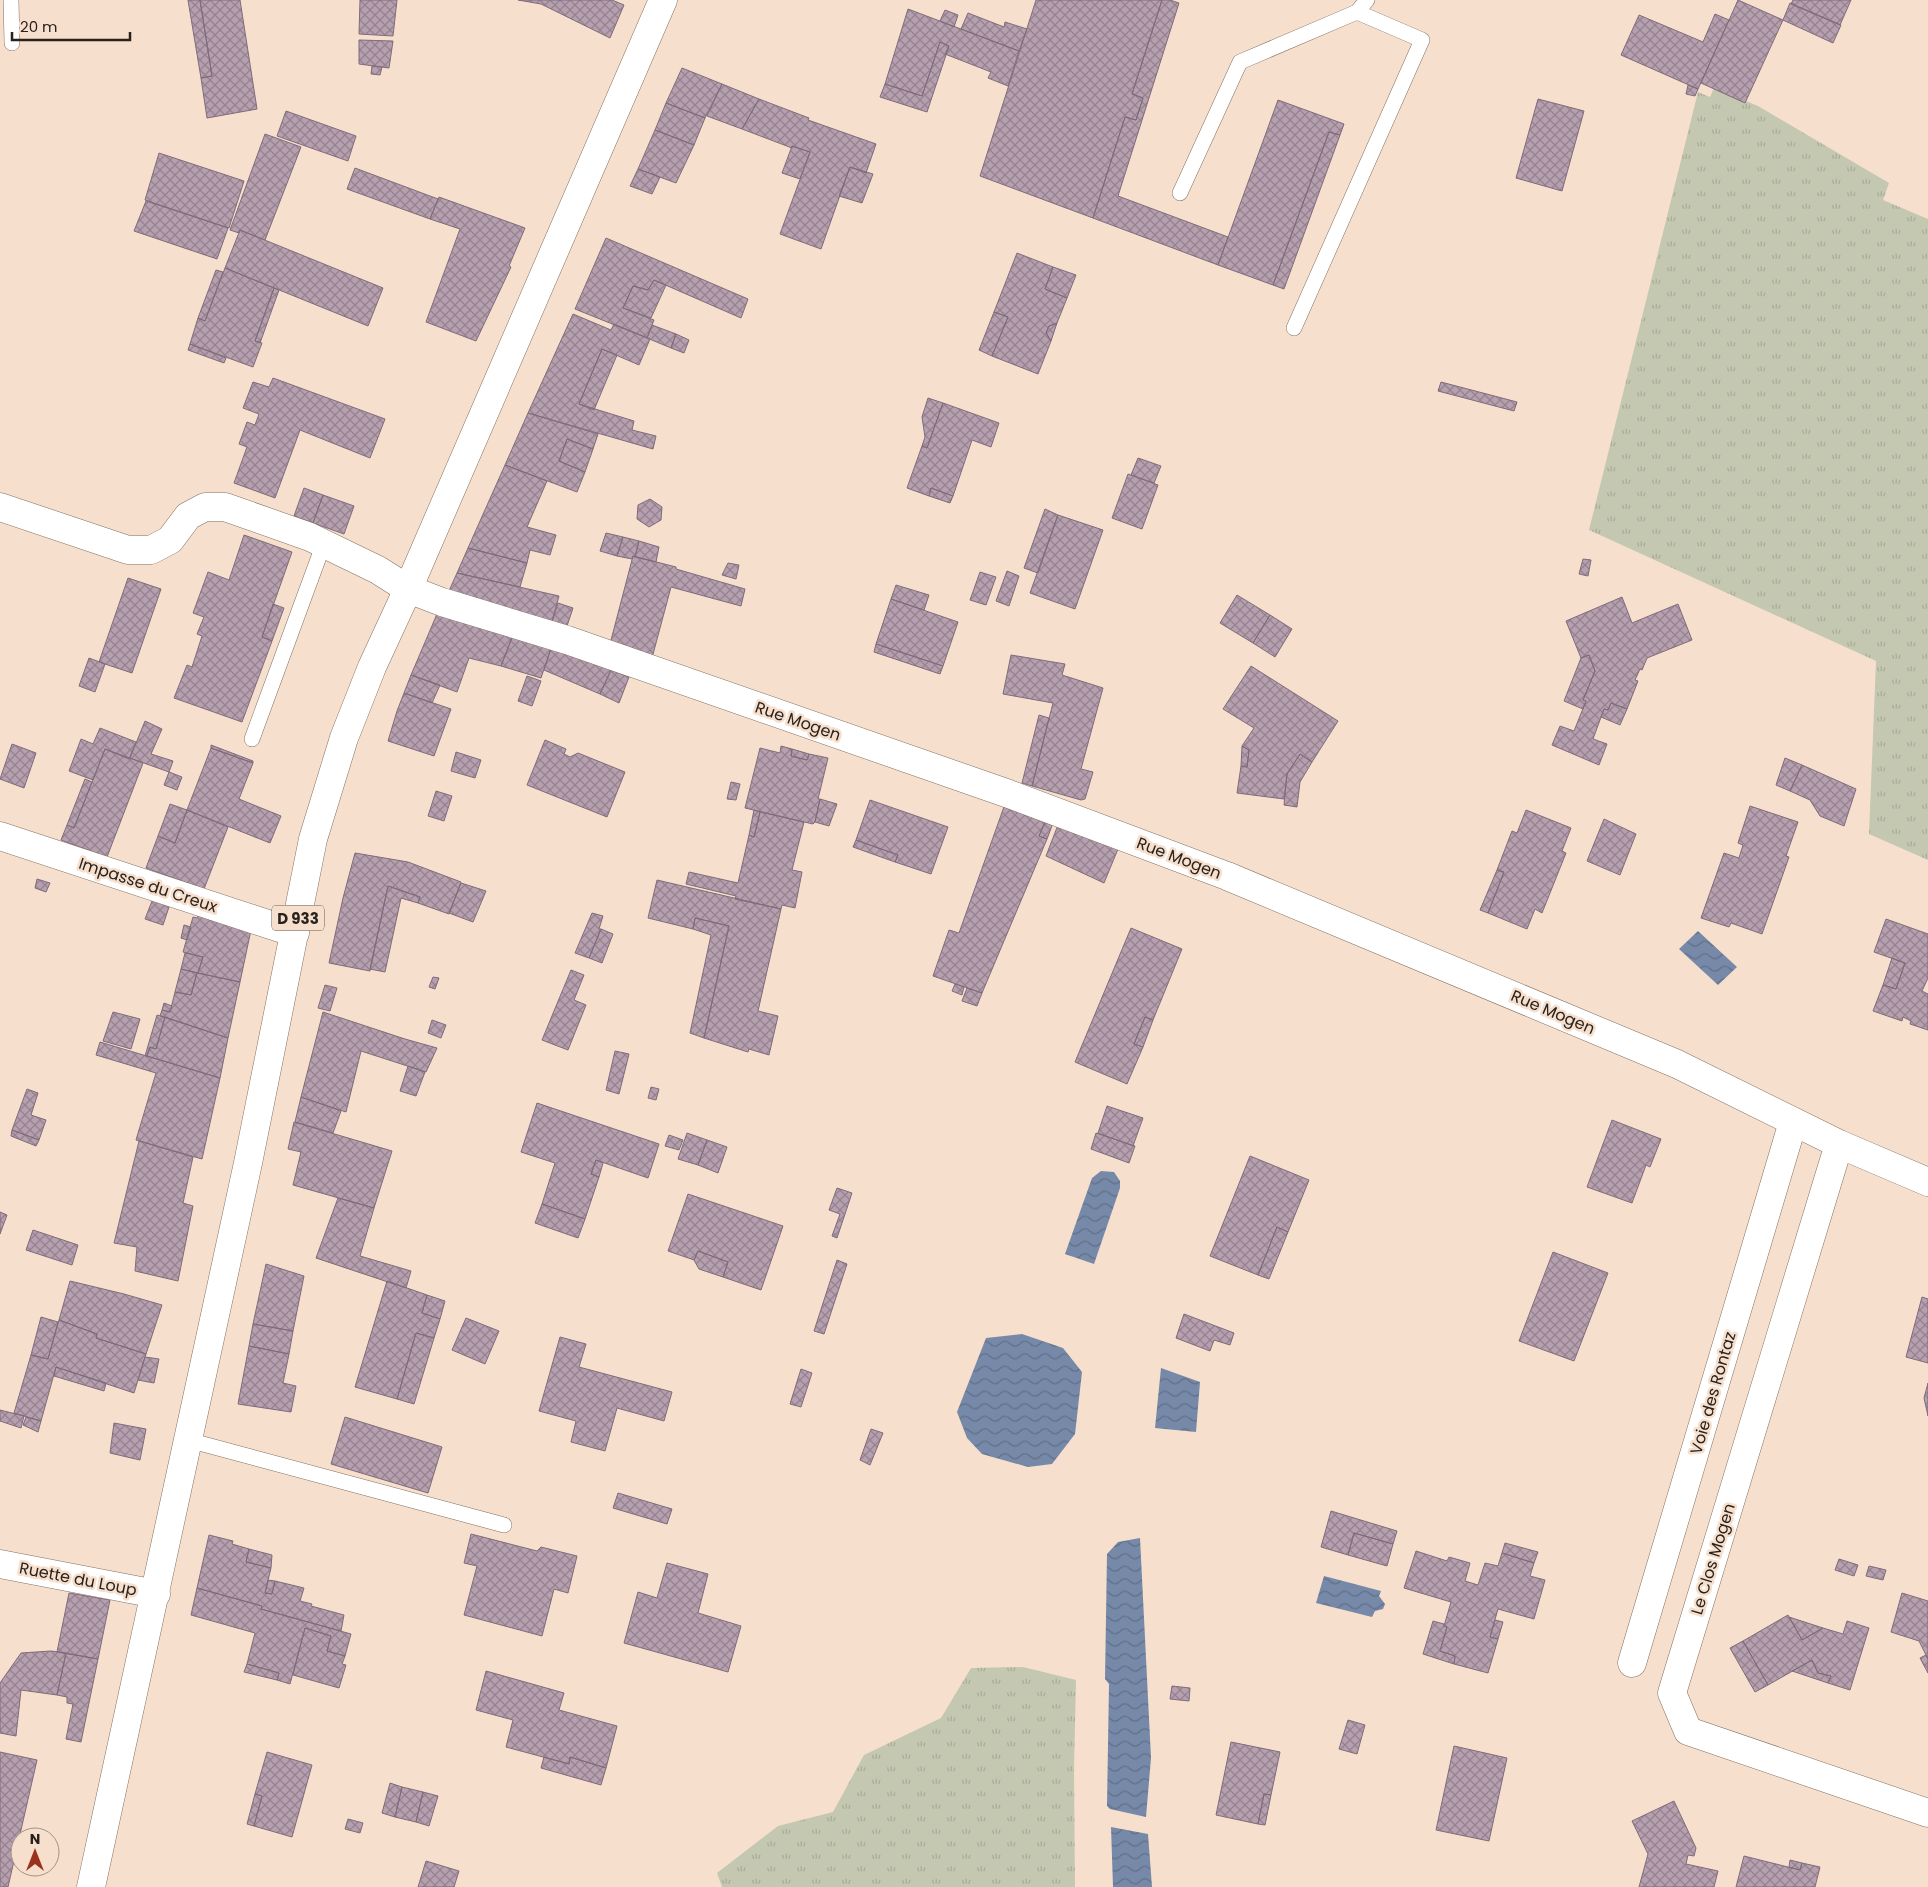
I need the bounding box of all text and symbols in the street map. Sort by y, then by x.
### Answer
scale bar [12,10,130,42]
text: 20 m [20,16,58,37]
street label: Rue Mogen [752,696,844,746]
street label: Rue Mogen [1133,831,1225,885]
street label: Impasse du Creux [76,852,221,918]
road number: D 933 [272,906,324,930]
street label: Rue Mogen [1507,984,1599,1040]
street label: Voie des Rontaz [1684,1329,1742,1457]
street label: Le Clos Mogen [1685,1501,1741,1617]
street label: Ruette du Loup [17,1556,139,1602]
north arrow [10,1827,60,1877]
text: N [30,1829,40,1849]

